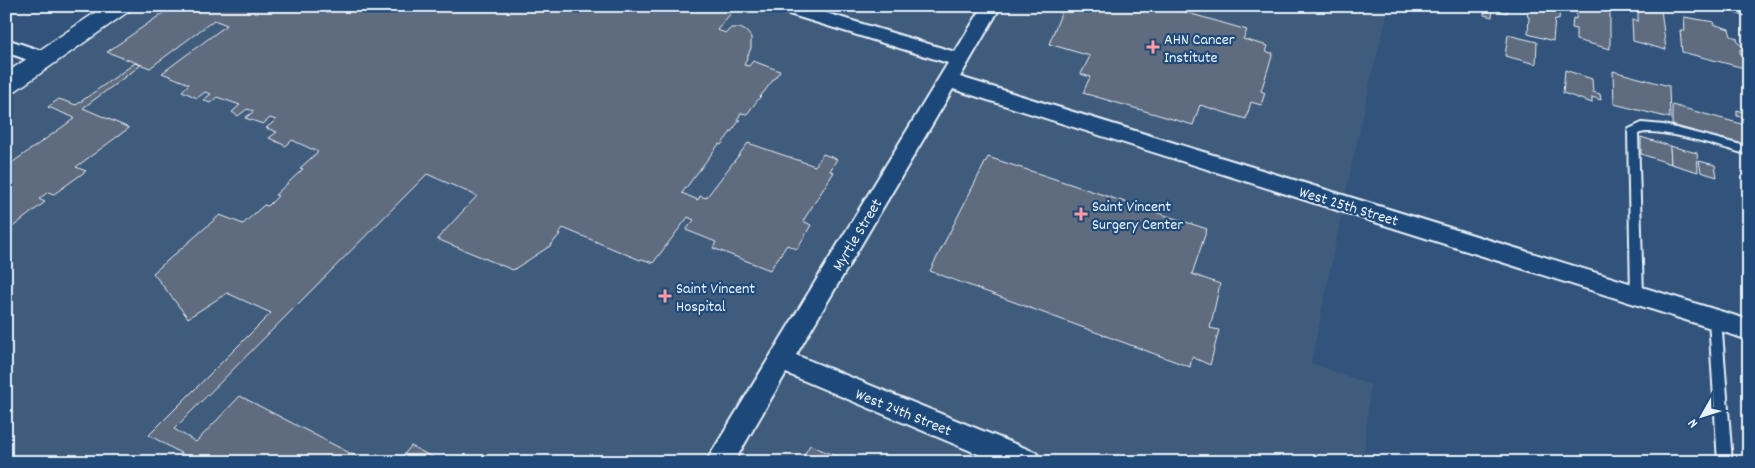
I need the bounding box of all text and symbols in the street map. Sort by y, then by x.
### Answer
place label: AHN Cancer Institute [1164,29,1235,70]
marker: AHN Cancer Institute [1146,40,1160,54]
street label: West 25th Street [1296,181,1401,233]
street label: Myrtle Street [827,195,889,276]
place label: Saint Vincent Surgery Center [1092,196,1183,237]
marker: Saint Vincent Surgery Center [1074,207,1088,221]
place label: Saint Vincent Hospital [676,278,755,319]
marker: Saint Vincent Hospital [658,289,672,303]
street label: West 24th Street [851,384,955,443]
north arrow [1678,390,1728,440]
text: N [1683,414,1703,432]

